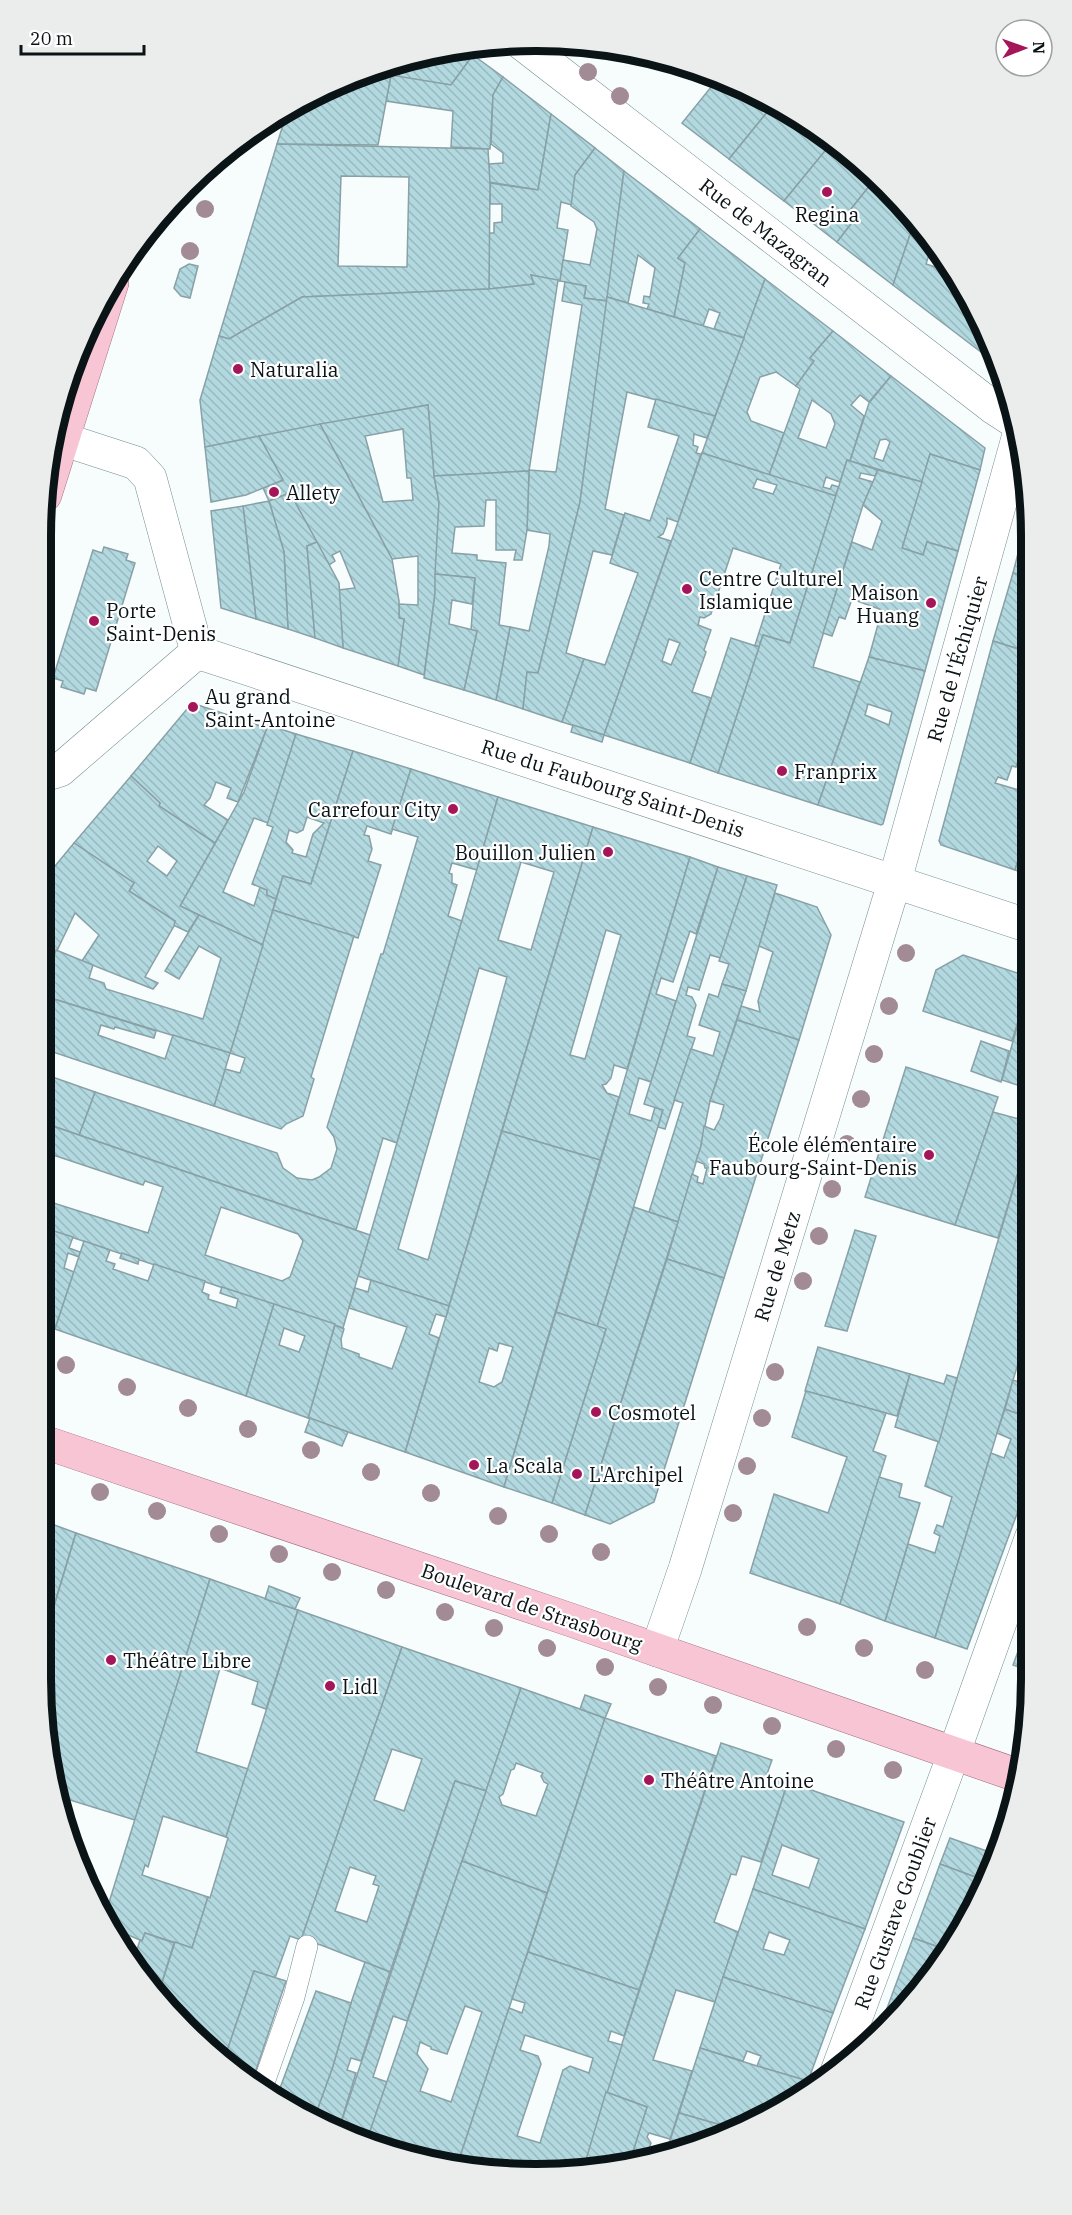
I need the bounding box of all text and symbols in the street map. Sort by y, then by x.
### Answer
scale bar [21,18,144,56]
north arrow [994,18,1054,78]
text: 20 m [30,27,73,50]
text: N [1029,41,1049,54]
street label: Rue de Mazagran [694,172,838,292]
marker: Regina [820,185,834,199]
place label: Regina [795,201,859,228]
place label: Naturalia [250,356,339,383]
marker: Naturalia [231,362,245,376]
place label: Allety [286,479,340,506]
marker: Allety [267,485,281,499]
place label: Centre Culturel Islamique [699,565,843,615]
street label: Rue de l'Échiquier [920,573,994,745]
place label: Maison Huang [851,579,919,629]
marker: Centre Culturel Islamique [680,582,694,596]
marker: Maison Huang [924,596,938,610]
place label: Porte Saint-Denis [106,597,216,647]
marker: Porte Saint-Denis [87,614,101,628]
place label: Au grand Saint-Antoine [205,683,335,733]
marker: Au grand Saint-Antoine [186,700,200,714]
street label: Rue du Faubourg Saint-Denis [478,733,748,843]
place label: Franprix [794,758,877,785]
marker: Franprix [775,764,789,778]
place label: Carrefour City [308,796,441,823]
marker: Carrefour City [446,802,460,816]
place label: Bouillon Julien [455,839,596,866]
marker: Bouillon Julien [601,845,615,859]
place label: École élémentaire Faubourg-Saint-Denis [709,1131,917,1181]
marker: École élémentaire Faubourg-Saint-Denis [922,1148,936,1162]
street label: Rue de Metz [747,1208,807,1324]
place label: Cosmotel [608,1399,696,1426]
marker: Cosmotel [589,1405,603,1419]
place label: La Scala [486,1452,563,1479]
marker: La Scala [467,1458,481,1472]
place label: L'Archipel [589,1461,683,1488]
marker: L'Archipel [570,1467,584,1481]
street label: Boulevard de Strasbourg [418,1556,646,1658]
place label: Théâtre Libre [123,1647,251,1674]
marker: Théâtre Libre [104,1653,118,1667]
place label: Lidl [342,1673,378,1700]
marker: Lidl [323,1679,337,1693]
place label: Théâtre Antoine [661,1767,814,1794]
marker: Théâtre Antoine [642,1773,656,1787]
street label: Rue Gustave Goublier [848,1813,942,2013]

